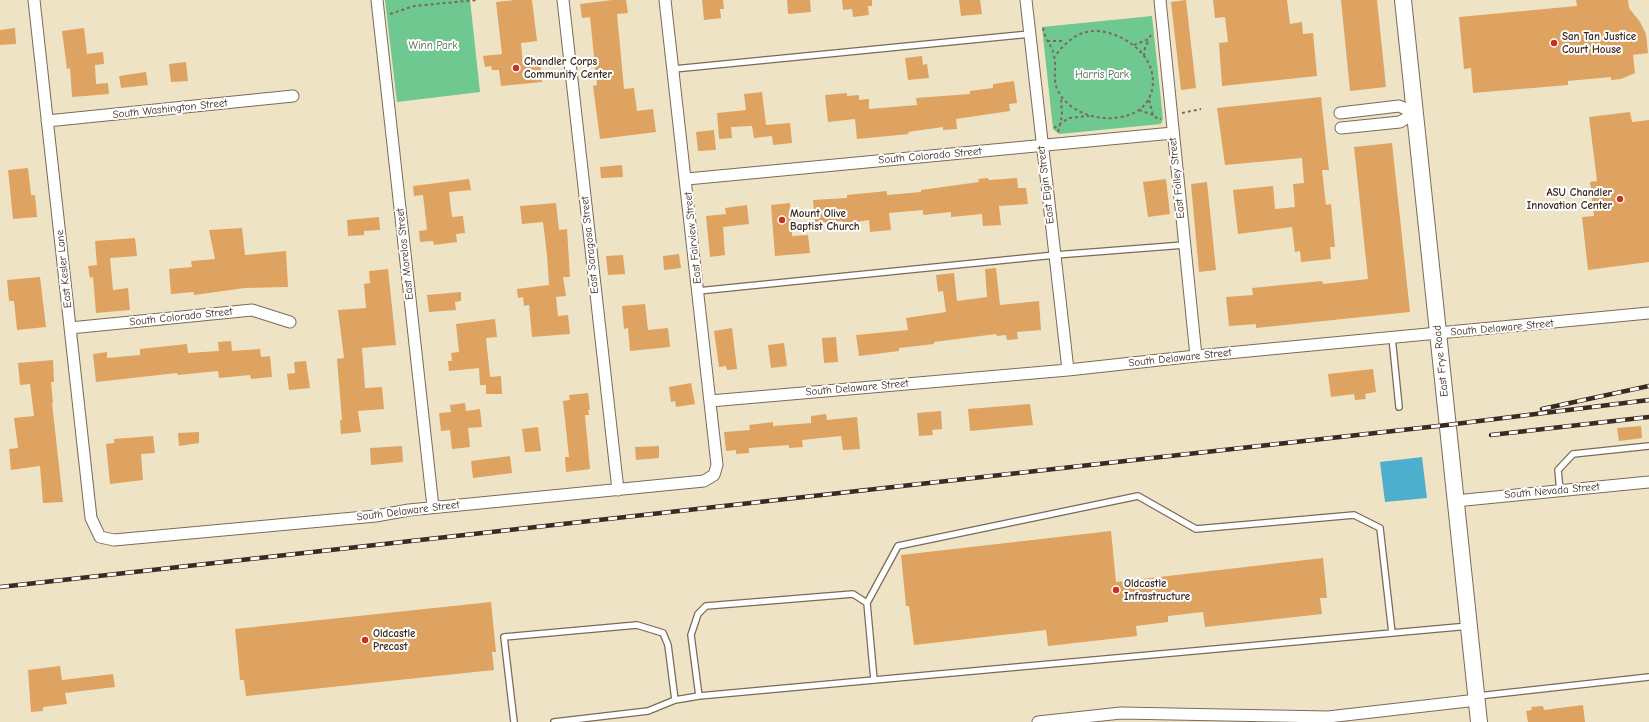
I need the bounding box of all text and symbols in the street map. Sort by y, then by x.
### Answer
place label: San Tan Justice Court House [1562,30,1636,56]
marker: San Tan Justice Court House [1549,38,1559,48]
park label: Winn Park [409,39,457,53]
place label: Chandler Corps Community Center [524,55,612,81]
marker: Chandler Corps Community Center [511,63,521,73]
park label: Harris Park [1075,68,1129,82]
street label: South Washington Street [112,96,228,122]
street label: East Folley Street [1166,137,1188,219]
street label: South Colorado Street [878,145,982,167]
street label: East Elgin Street [1035,145,1057,225]
place label: ASU Chandler Innovation Center [1527,186,1612,212]
street label: East Fairview Street [682,191,704,285]
marker: ASU Chandler Innovation Center [1615,194,1625,204]
street label: East Saragosa Street [578,195,602,295]
street label: East Morelos Street [394,207,416,301]
place label: Mount Olive Baptist Church [790,207,860,233]
marker: Mount Olive Baptist Church [777,215,787,225]
street label: East Kesler Lane [53,229,75,309]
street label: South Colorado Street [129,305,233,329]
street label: South Delaware Street [1450,317,1554,339]
street label: East Frye Road [1431,324,1451,398]
street label: South Delaware Street [1128,346,1232,370]
street label: South Delaware Street [805,377,909,399]
street label: South Nevada Street [1504,480,1600,502]
street label: South Delaware Street [356,498,460,524]
place label: Oldcastle Infrastructure [1124,577,1190,603]
marker: Oldcastle Infrastructure [1111,585,1121,595]
place label: Oldcastle Precast [373,627,415,653]
marker: Oldcastle Precast [360,635,370,645]

